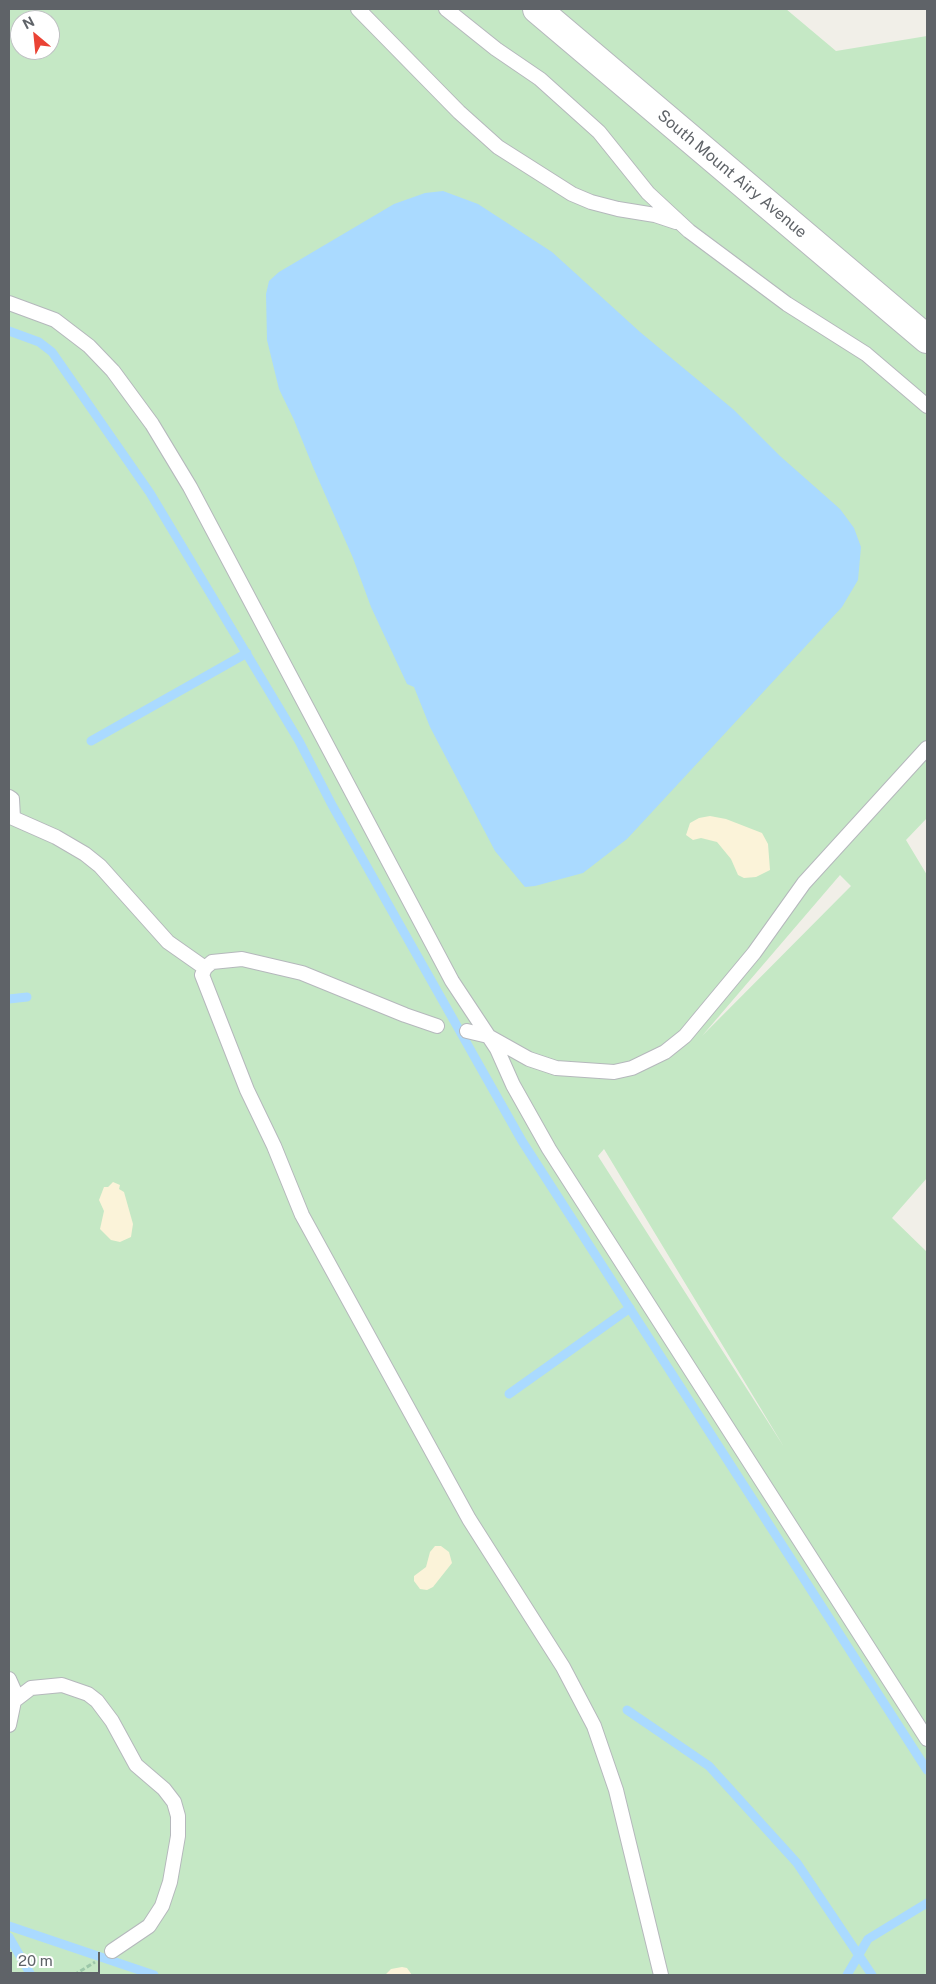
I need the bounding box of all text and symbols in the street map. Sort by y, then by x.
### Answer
north arrow [10,10,60,60]
text: N [20,13,37,32]
street label: South Mount Airy Avenue [653,106,811,242]
scale bar [12,1942,102,1974]
text: 20 m [18,1952,53,1969]

